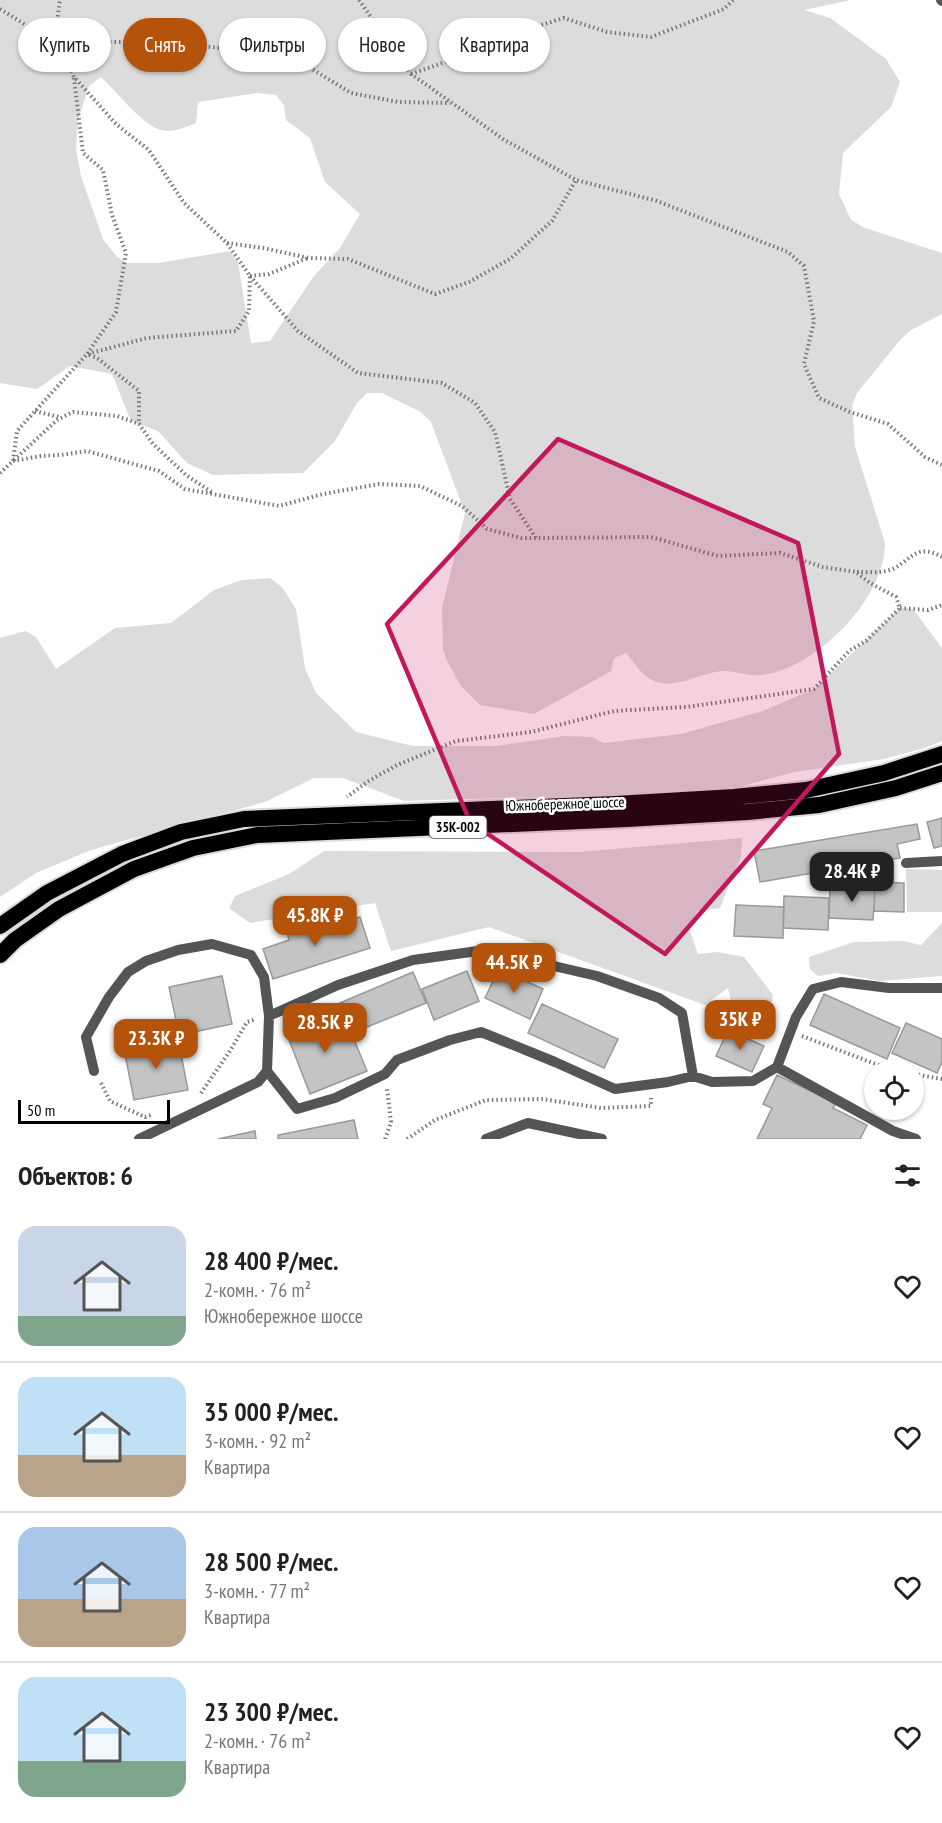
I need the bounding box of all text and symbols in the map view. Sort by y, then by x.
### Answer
chip: Купить [18,18,111,72]
chip: Снять [123,18,207,72]
chip: Фильтры [219,18,326,72]
chip: Новое [338,18,427,72]
chip: Квартира [439,18,550,72]
street label: Южнобережное шоссе [505,792,625,815]
road number: 35К-002 [430,816,486,838]
pin: 28.4K ₽ [797,852,907,903]
text: 28.4K ₽ [824,858,880,884]
pin: 45.8K ₽ [260,896,370,947]
text: 45.8K ₽ [287,902,343,928]
pin: 44.5K ₽ [459,943,569,994]
text: 44.5K ₽ [486,949,542,975]
pin: 35K ₽ [698,1000,782,1051]
pin: 28.5K ₽ [270,1003,380,1054]
text: 35K ₽ [719,1006,761,1032]
text: 28.5K ₽ [297,1009,353,1035]
pin: 23.3K ₽ [101,1019,211,1070]
text: 23.3K ₽ [128,1025,184,1051]
map controls [864,1060,924,1120]
button: locate [864,1060,924,1120]
scale bar [18,1097,170,1124]
text: 50 m [27,1100,55,1120]
text: Объектов: 6 [18,1159,133,1192]
icon: filters [891,1159,924,1192]
text: 28 400 ₽/мес. [204,1244,338,1277]
icon: home [66,1250,138,1322]
icon: heart [891,1270,924,1303]
text: 2-комн. · 76 m² [204,1277,311,1303]
text: Южнобережное шоссе [204,1303,363,1329]
text: 35 000 ₽/мес. [204,1395,338,1428]
icon: home [66,1401,138,1473]
icon: heart [891,1421,924,1454]
text: 3-комн. · 92 m² [204,1428,311,1454]
text: Квартира [204,1454,270,1480]
text: 28 500 ₽/мес. [204,1545,338,1578]
icon: home [66,1551,138,1623]
icon: heart [891,1571,924,1604]
text: 3-комн. · 77 m² [204,1578,310,1604]
text: Квартира [204,1604,270,1630]
text: 23 300 ₽/мес. [204,1695,338,1728]
icon: home [66,1701,138,1773]
icon: heart [891,1721,924,1754]
text: 2-комн. · 76 m² [204,1728,311,1754]
text: Квартира [204,1754,270,1780]

